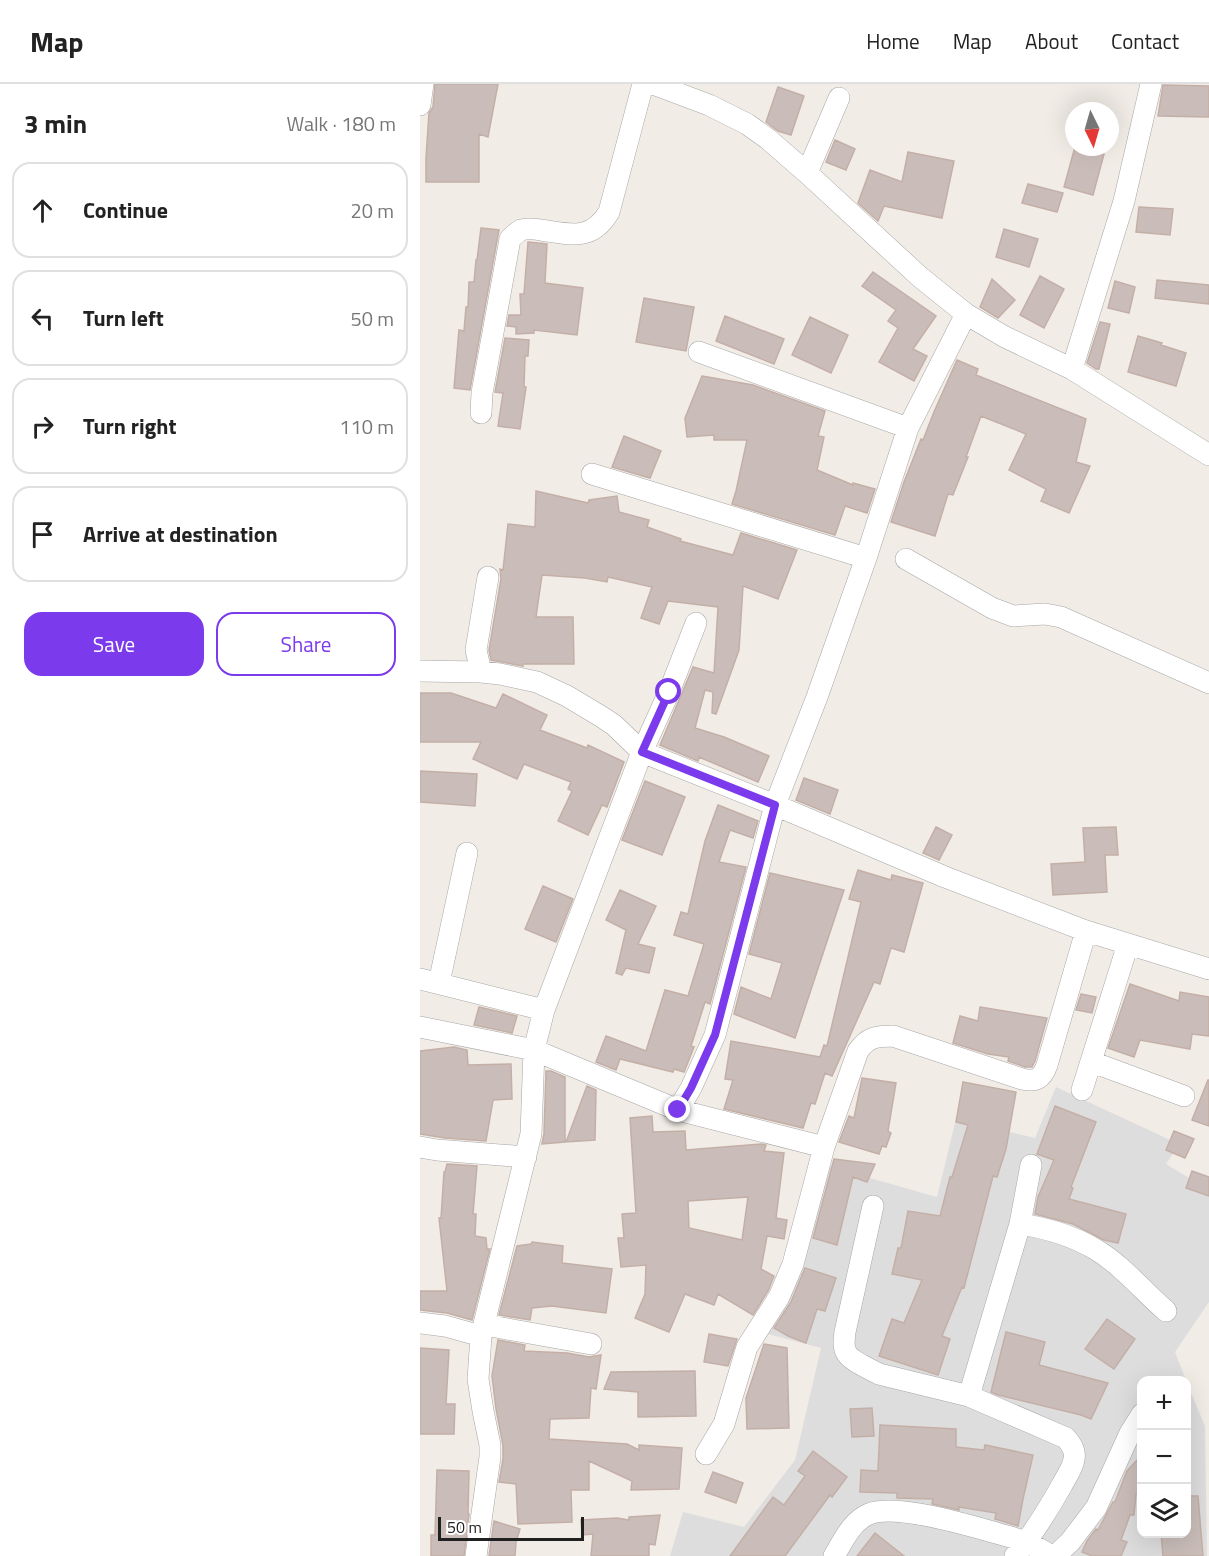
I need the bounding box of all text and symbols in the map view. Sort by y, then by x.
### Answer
text: Map [30,20,84,63]
text: Home [866,25,920,57]
text: Map [953,25,992,57]
text: About [1025,25,1078,57]
text: Contact [1111,25,1179,57]
north arrow [1065,102,1119,156]
text: 3 min [24,104,87,143]
text: Walk · 180 m [287,108,396,139]
text: Continue [83,193,168,227]
icon: ahead [26,194,59,227]
text: 20 m [350,195,394,226]
text: Turn left [83,301,164,335]
icon: left [26,302,59,335]
text: 50 m [350,303,394,334]
text: Turn right [83,409,177,443]
icon: right [26,410,59,443]
text: 110 m [339,411,394,442]
text: Arrive at destination [83,517,278,551]
icon: arrive [26,518,59,551]
button: Save [24,612,204,676]
button: Share [216,612,396,676]
route start [655,678,681,704]
route end [664,1096,690,1122]
map controls [1137,1376,1191,1538]
button: + [1137,1376,1191,1430]
button: − [1137,1430,1191,1484]
button: layers [1137,1484,1191,1538]
scale bar [438,1514,584,1542]
text: 50 m [447,1515,482,1539]

